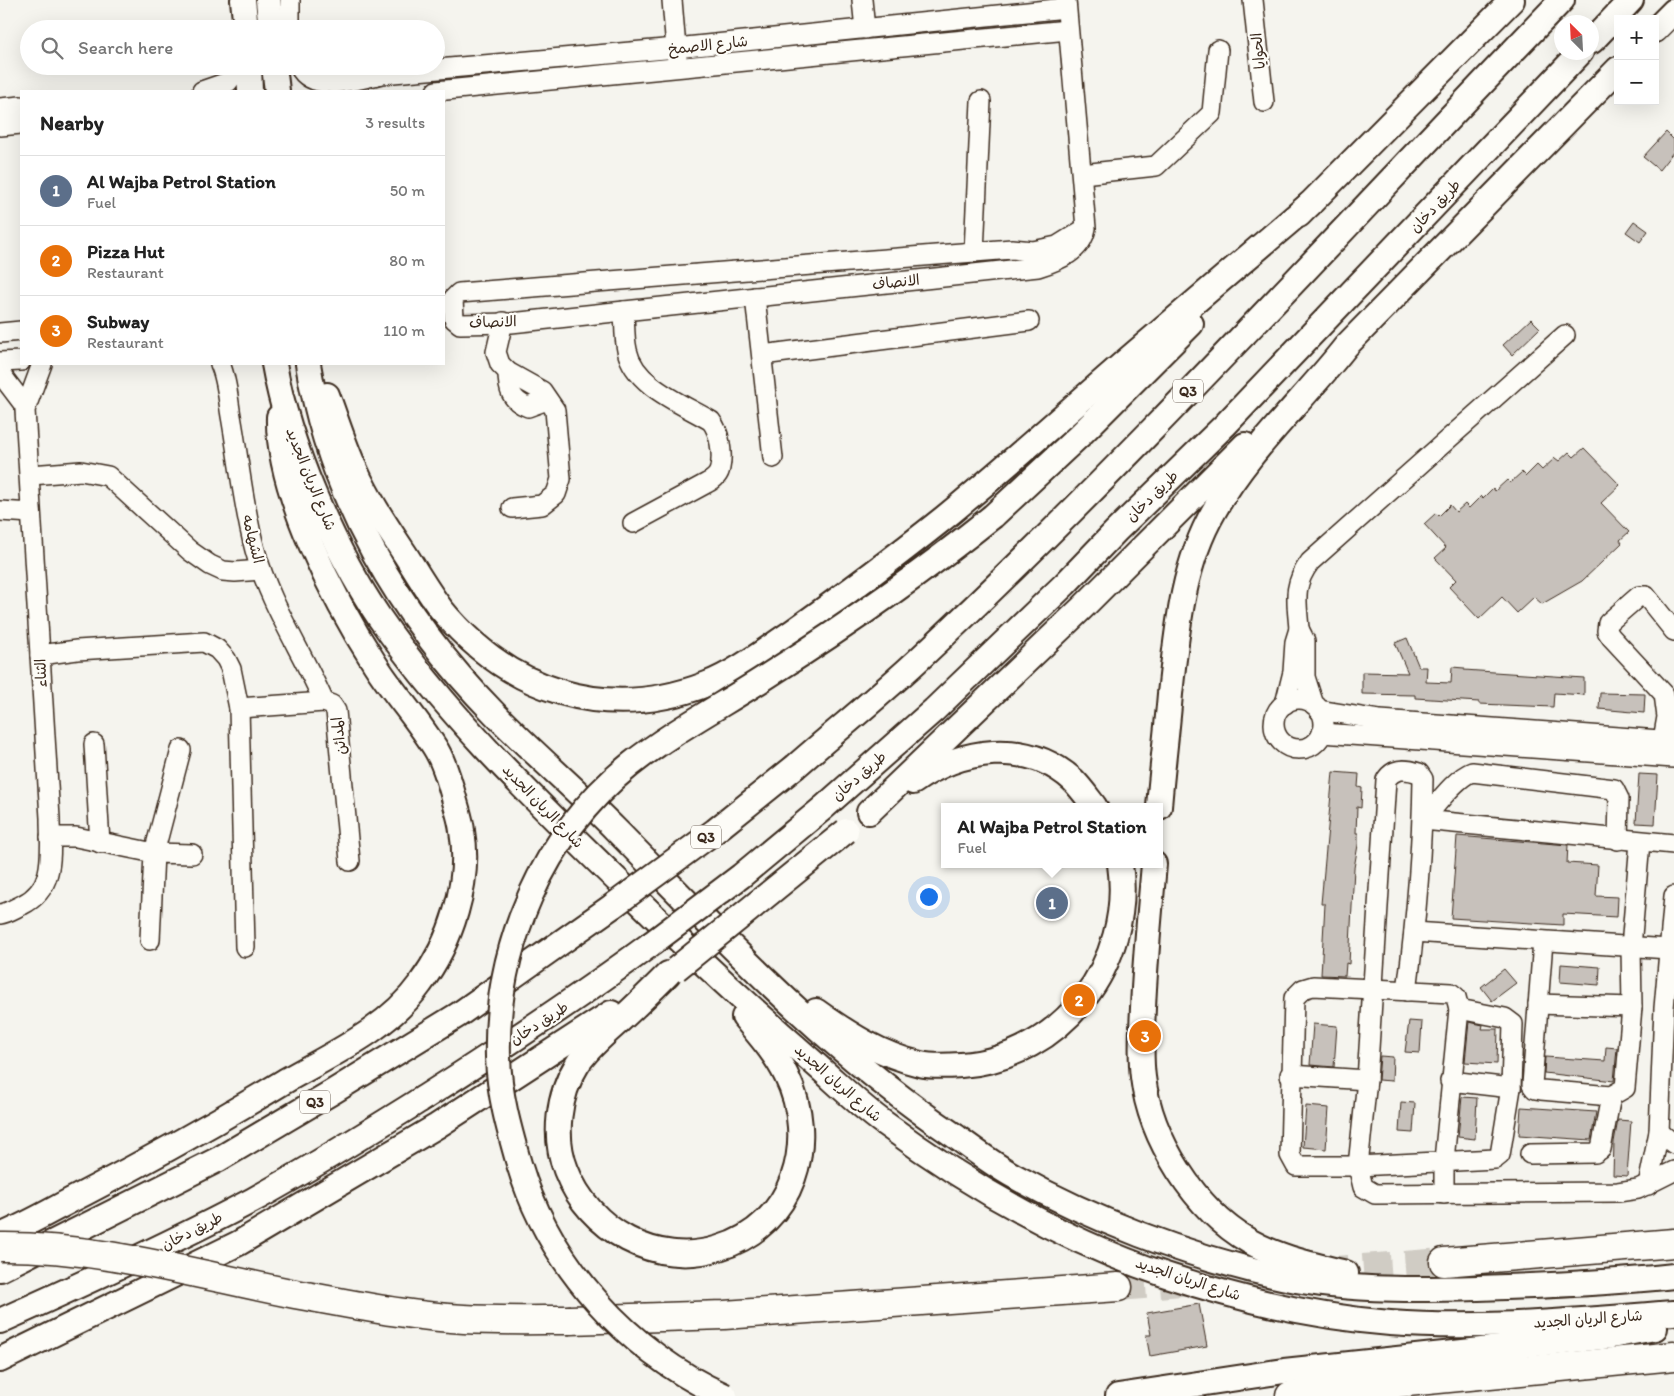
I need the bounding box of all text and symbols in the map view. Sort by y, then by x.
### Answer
north arrow [1554,15,1599,60]
map controls [1614,15,1659,105]
button: + [1614,15,1659,60]
search box [20,20,445,75]
street label: شارع الاصمخ [667,32,749,59]
street label: الحوايا [1247,32,1269,70]
icon: search [38,34,66,62]
text: Search here [78,36,173,59]
button: − [1614,60,1659,105]
text: Nearby [40,110,104,135]
text: 3 results [365,113,425,132]
text: Al Wajba Petrol Station [87,170,276,193]
street label: طريق دخان [1406,176,1464,236]
text: 1 [52,181,60,200]
text: 50 m [390,181,425,200]
text: Fuel [87,193,116,212]
text: Pizza Hut [87,240,165,263]
text: 2 [52,251,60,270]
text: 80 m [389,251,425,270]
text: Restaurant [87,263,164,282]
street label: الانصاف [871,271,921,293]
text: Subway [87,310,149,333]
street label: الانصاف [469,312,517,332]
text: 3 [52,321,60,340]
text: 110 m [383,321,425,340]
text: Restaurant [87,333,164,352]
road number: Q3 [1173,380,1203,402]
street label: شارع الريان الجديد [281,425,340,533]
street label: طريق دخان [1122,467,1182,525]
street label: الشهامه [238,513,268,565]
street label: الثناء [31,658,51,688]
street label: المدائن [328,716,350,756]
street label: طريق دخان [828,748,890,804]
street label: شارع الريان الجديد [498,760,587,852]
popup [941,803,1163,868]
text: Al Wajba Petrol Station [958,815,1146,838]
road number: Q3 [691,826,721,849]
text: Fuel [958,838,987,857]
your location [916,884,942,910]
pin: 1 [1036,884,1068,922]
pin: 2 [1063,981,1095,1019]
street label: طريق دخان [506,997,572,1049]
pin: 3 [1129,1017,1161,1055]
street label: شارع الريان الجديد [790,1040,885,1126]
road number: Q3 [300,1090,330,1114]
street label: طريق دخان [158,1208,226,1254]
street label: شارع الريان الجديد [1133,1254,1243,1305]
street label: شارع الريان الجديد [1533,1306,1643,1333]

